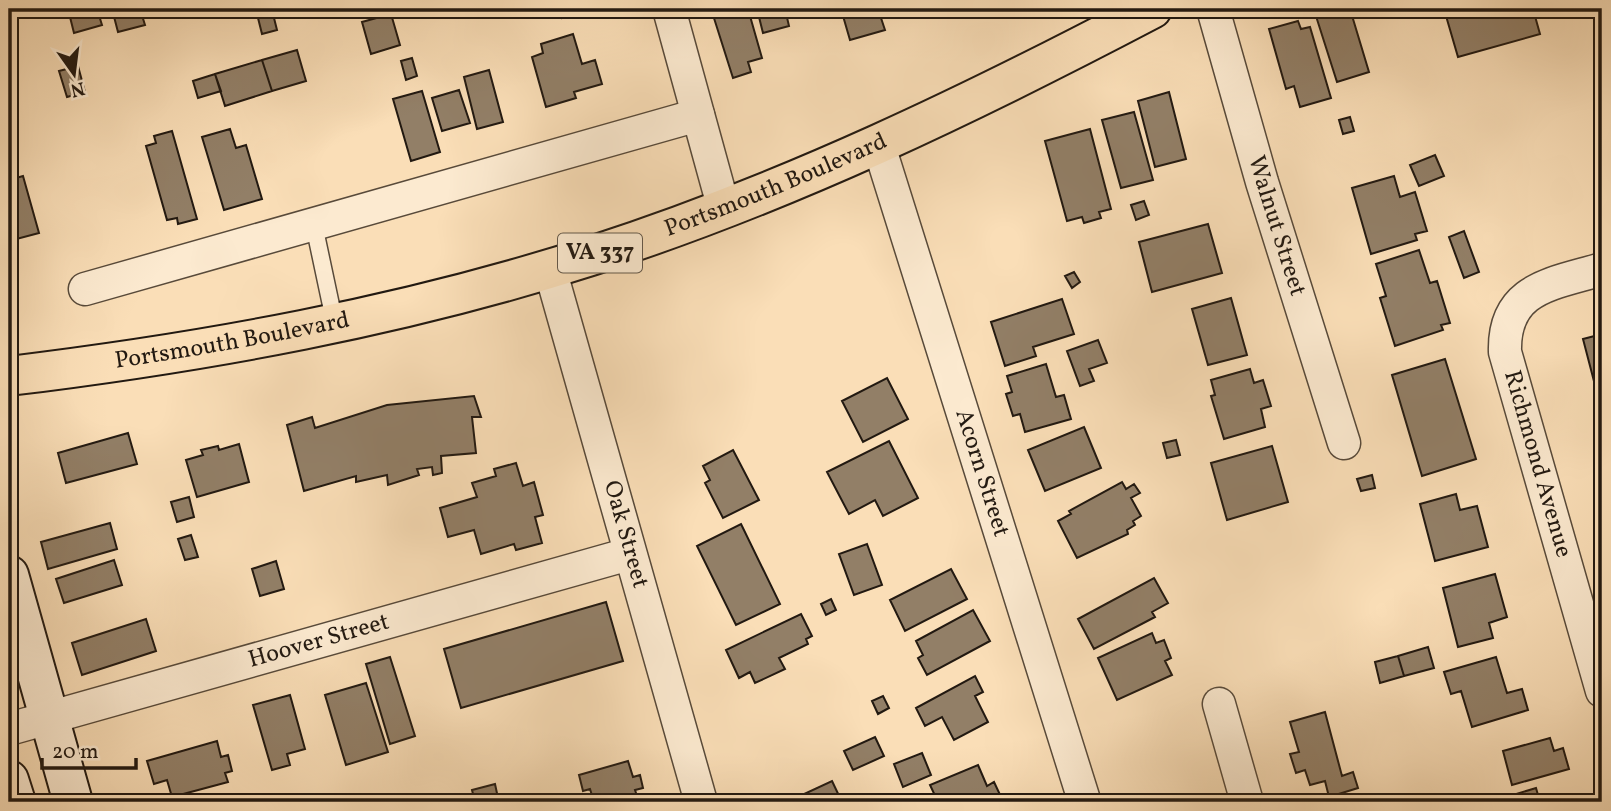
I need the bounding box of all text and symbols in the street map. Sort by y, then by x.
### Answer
north arrow [38,38,108,108]
text: N [68,74,87,103]
street label: Portsmouth Boulevard [660,125,893,247]
street label: Walnut Street [1238,152,1314,301]
road number: VA 337 [558,234,642,272]
street label: Portsmouth Boulevard [113,304,353,379]
street label: Richmond Avenue [1494,367,1580,562]
street label: Acorn Street [946,405,1018,541]
street label: Oak Street [594,477,657,592]
street label: Hoover Street [244,605,393,678]
scale bar [42,727,136,771]
text: 20 m [52,738,98,767]

